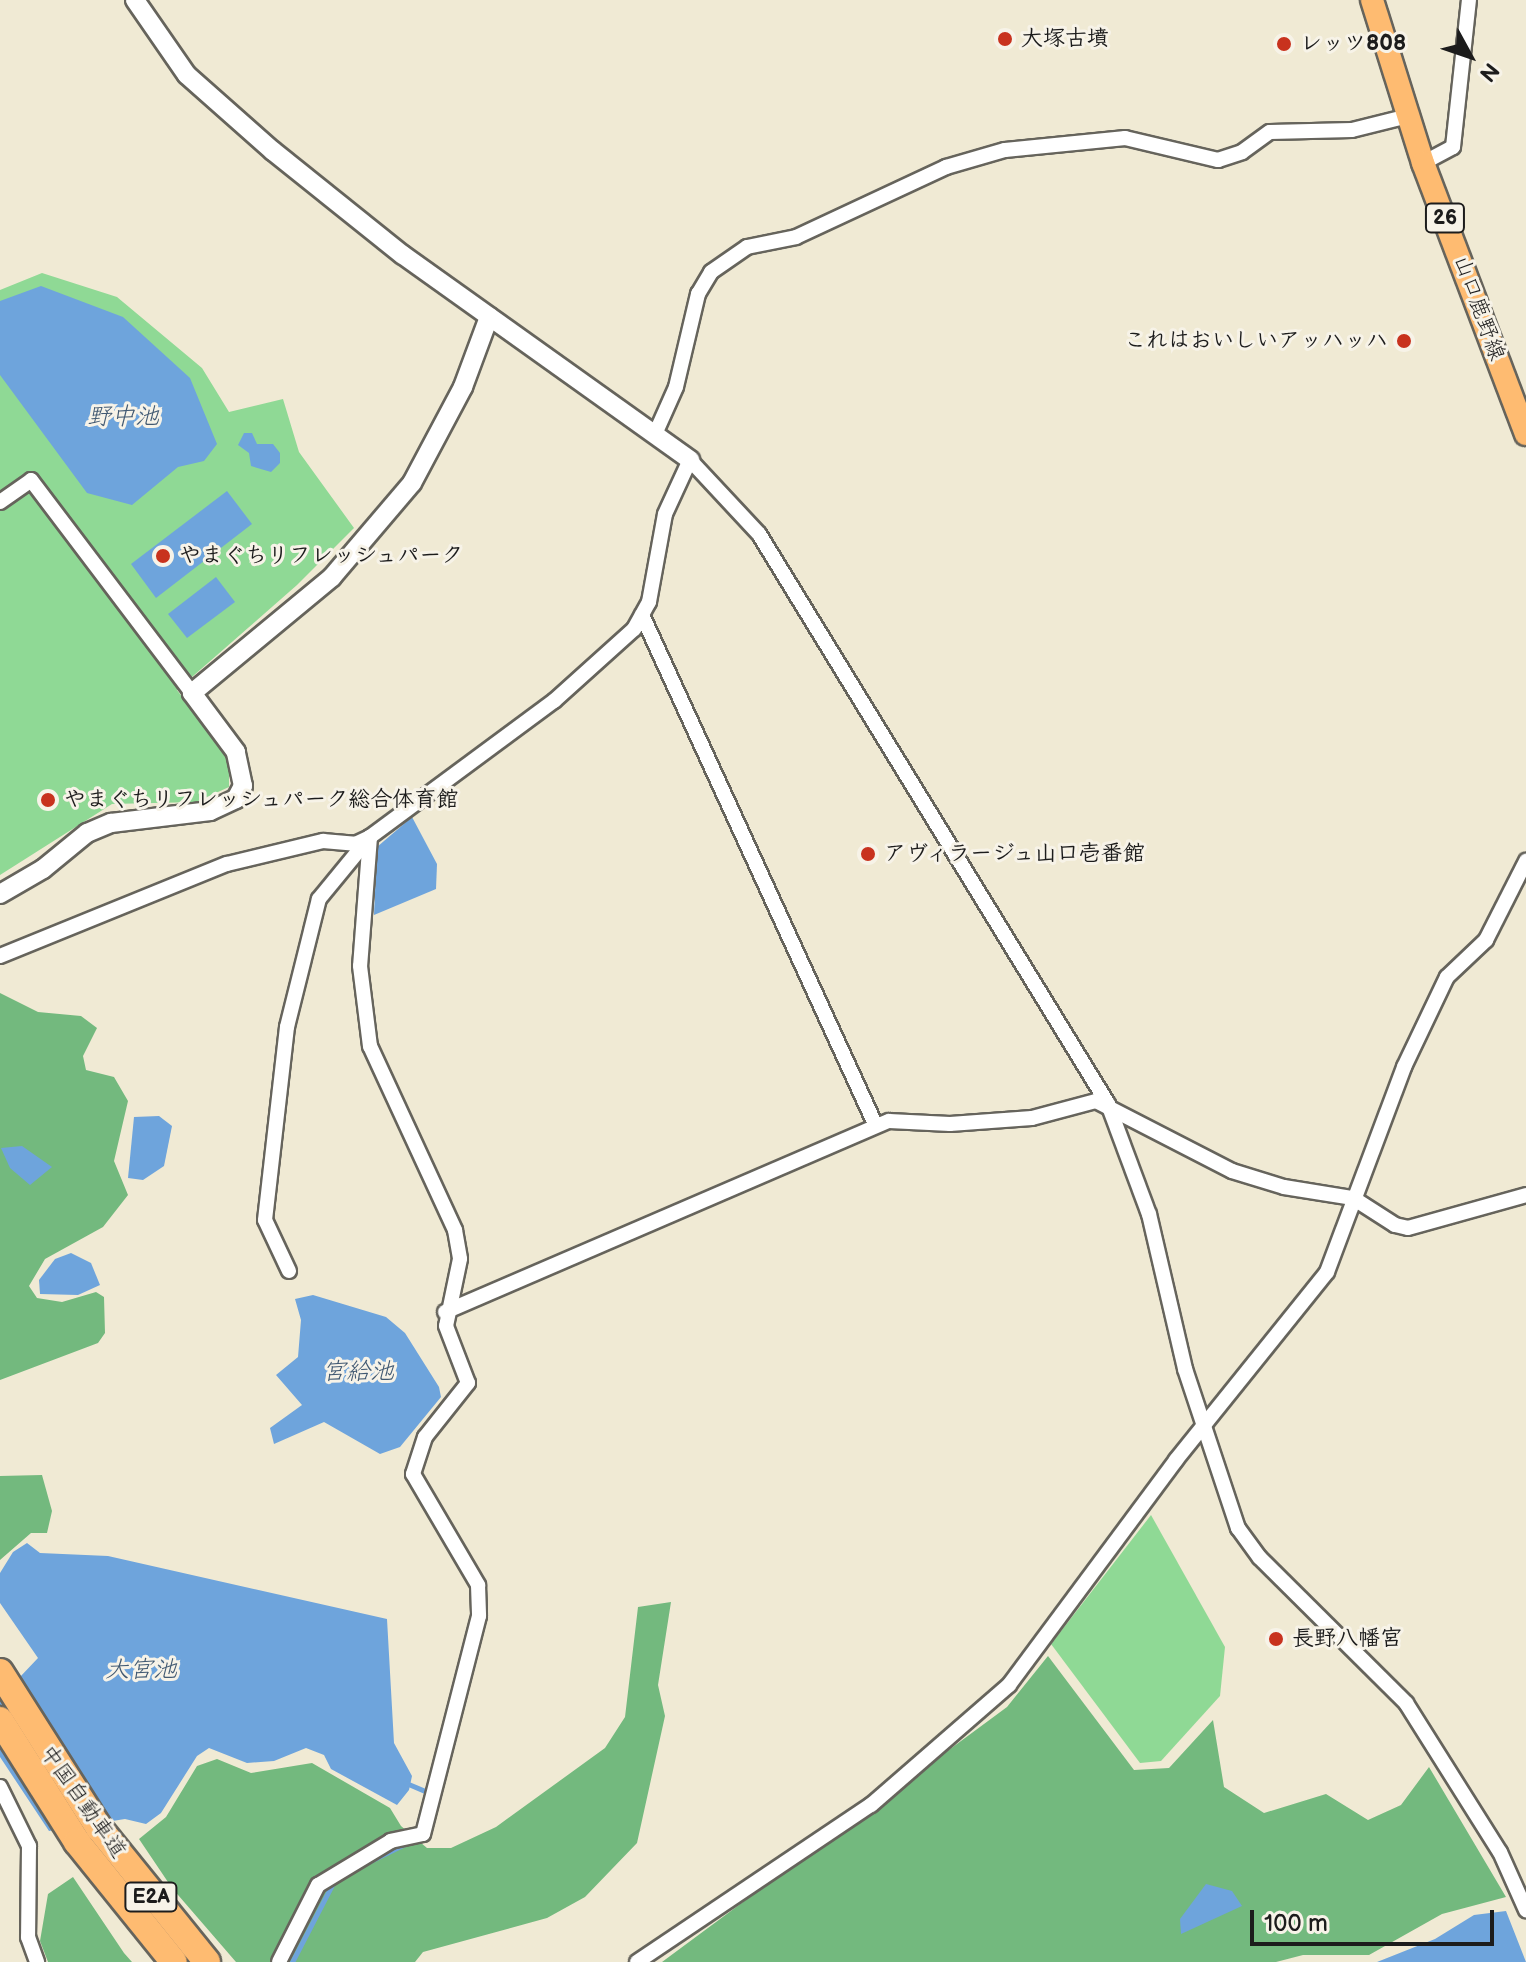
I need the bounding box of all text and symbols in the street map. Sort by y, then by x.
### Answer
north arrow [1430,16,1510,96]
place label: 大塚古墳 [1021,26,1109,52]
marker: 大塚古墳 [996,30,1014,48]
place label: レッツ808 [1300,31,1406,57]
marker: レッツ808 [1275,35,1293,53]
text: N [1473,57,1504,87]
road number: 26 [1423,202,1467,234]
street label: 山口鹿野線 [1448,252,1510,364]
place label: これはおいしいアッハッハ [1124,328,1388,354]
marker: これはおいしいアッハッハ [1395,332,1413,350]
water label: 野中池 [87,403,159,431]
place label: やまぐちリフレッシュパーク [179,543,465,569]
marker: やまぐちリフレッシュパーク [154,547,172,565]
place label: やまぐちリフレッシュパーク総合体育館 [64,787,460,813]
marker: やまぐちリフレッシュパーク総合体育館 [39,791,57,809]
place label: アヴィラージュ山口壱番館 [884,841,1148,867]
marker: アヴィラージュ山口壱番館 [859,845,877,863]
water label: 宮給池 [322,1358,394,1386]
place label: 長野八幡宮 [1292,1626,1402,1652]
marker: 長野八幡宮 [1267,1630,1285,1648]
water label: 大宮池 [105,1656,177,1684]
street label: 中国自動車道 [34,1740,132,1864]
road number: E2A [123,1881,179,1913]
scale bar [1254,1894,1498,1944]
text: 100 m [1264,1909,1328,1938]

